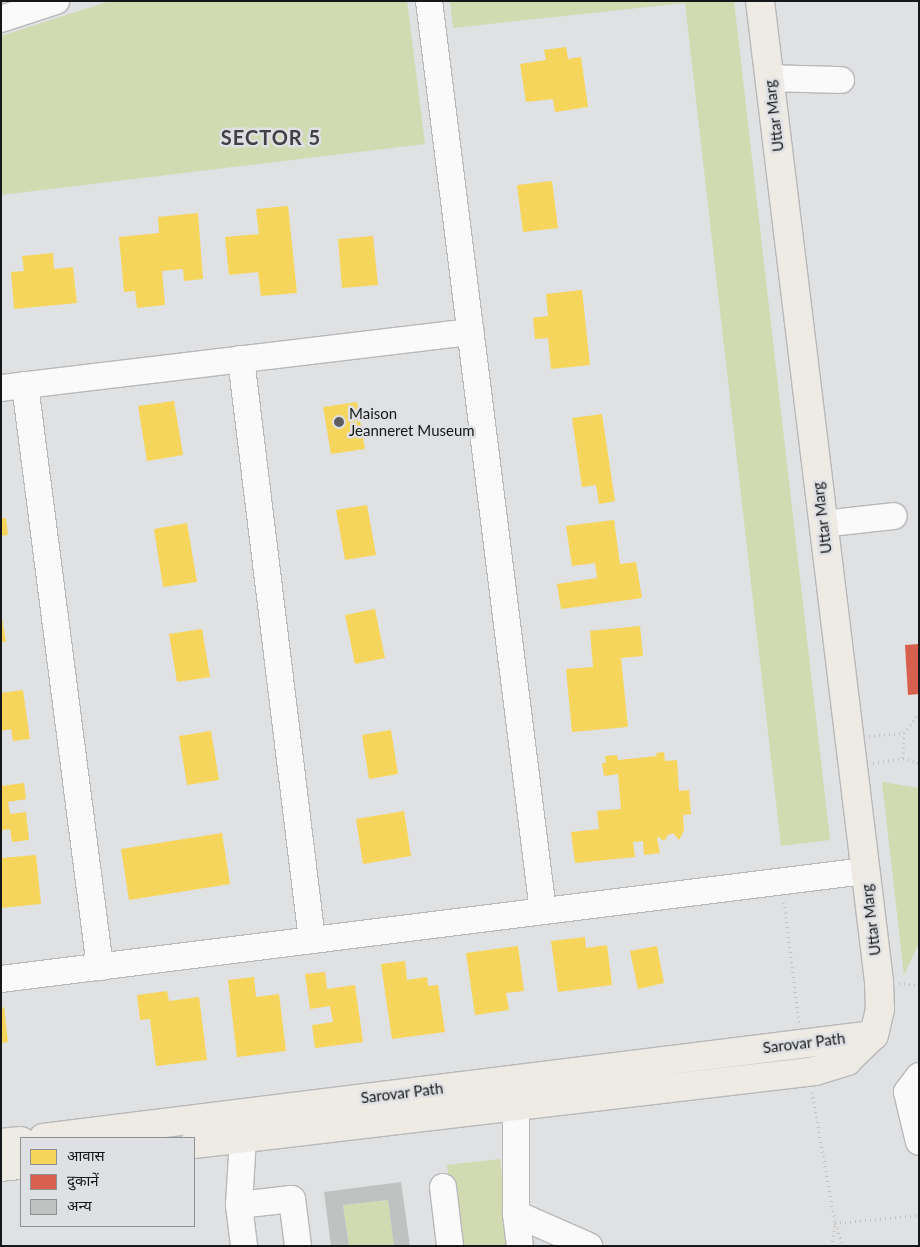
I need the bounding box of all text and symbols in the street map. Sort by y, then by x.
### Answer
street label: Uttar Marg [761,79,787,153]
district label: SECTOR 5 [220,125,322,149]
place label: Maison Jeanneret Museum [349,404,475,439]
marker: Maison Jeanneret Museum [333,416,345,428]
street label: Uttar Marg [809,481,835,555]
street label: Uttar Marg [858,883,884,957]
street label: Sarovar Path [762,1029,846,1057]
street label: Sarovar Path [360,1079,444,1107]
legend [20,1137,195,1227]
text: आवास [67,1146,105,1164]
text: दुकानें [67,1171,99,1189]
text: अन्य [67,1196,92,1214]

